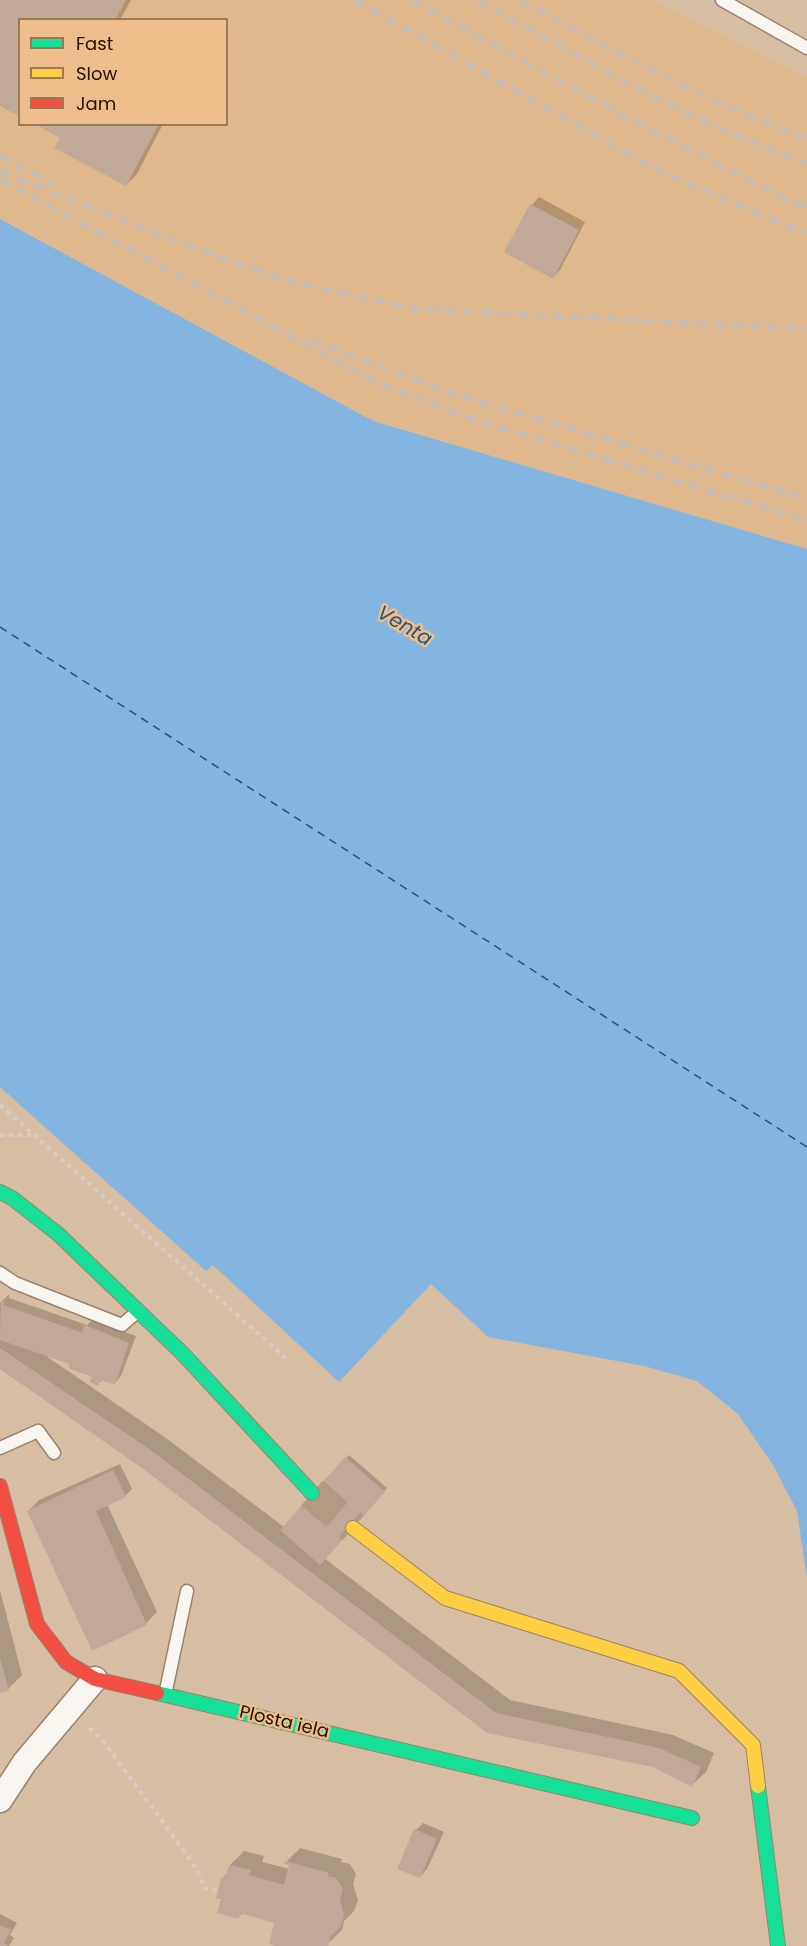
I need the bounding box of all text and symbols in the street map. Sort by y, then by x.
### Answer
legend [18,18,228,126]
text: Fast [76,31,113,56]
text: Slow [76,61,117,86]
text: Jam [76,91,116,116]
water label: Venta [372,602,436,652]
street label: Plosta iela [237,1702,331,1744]

